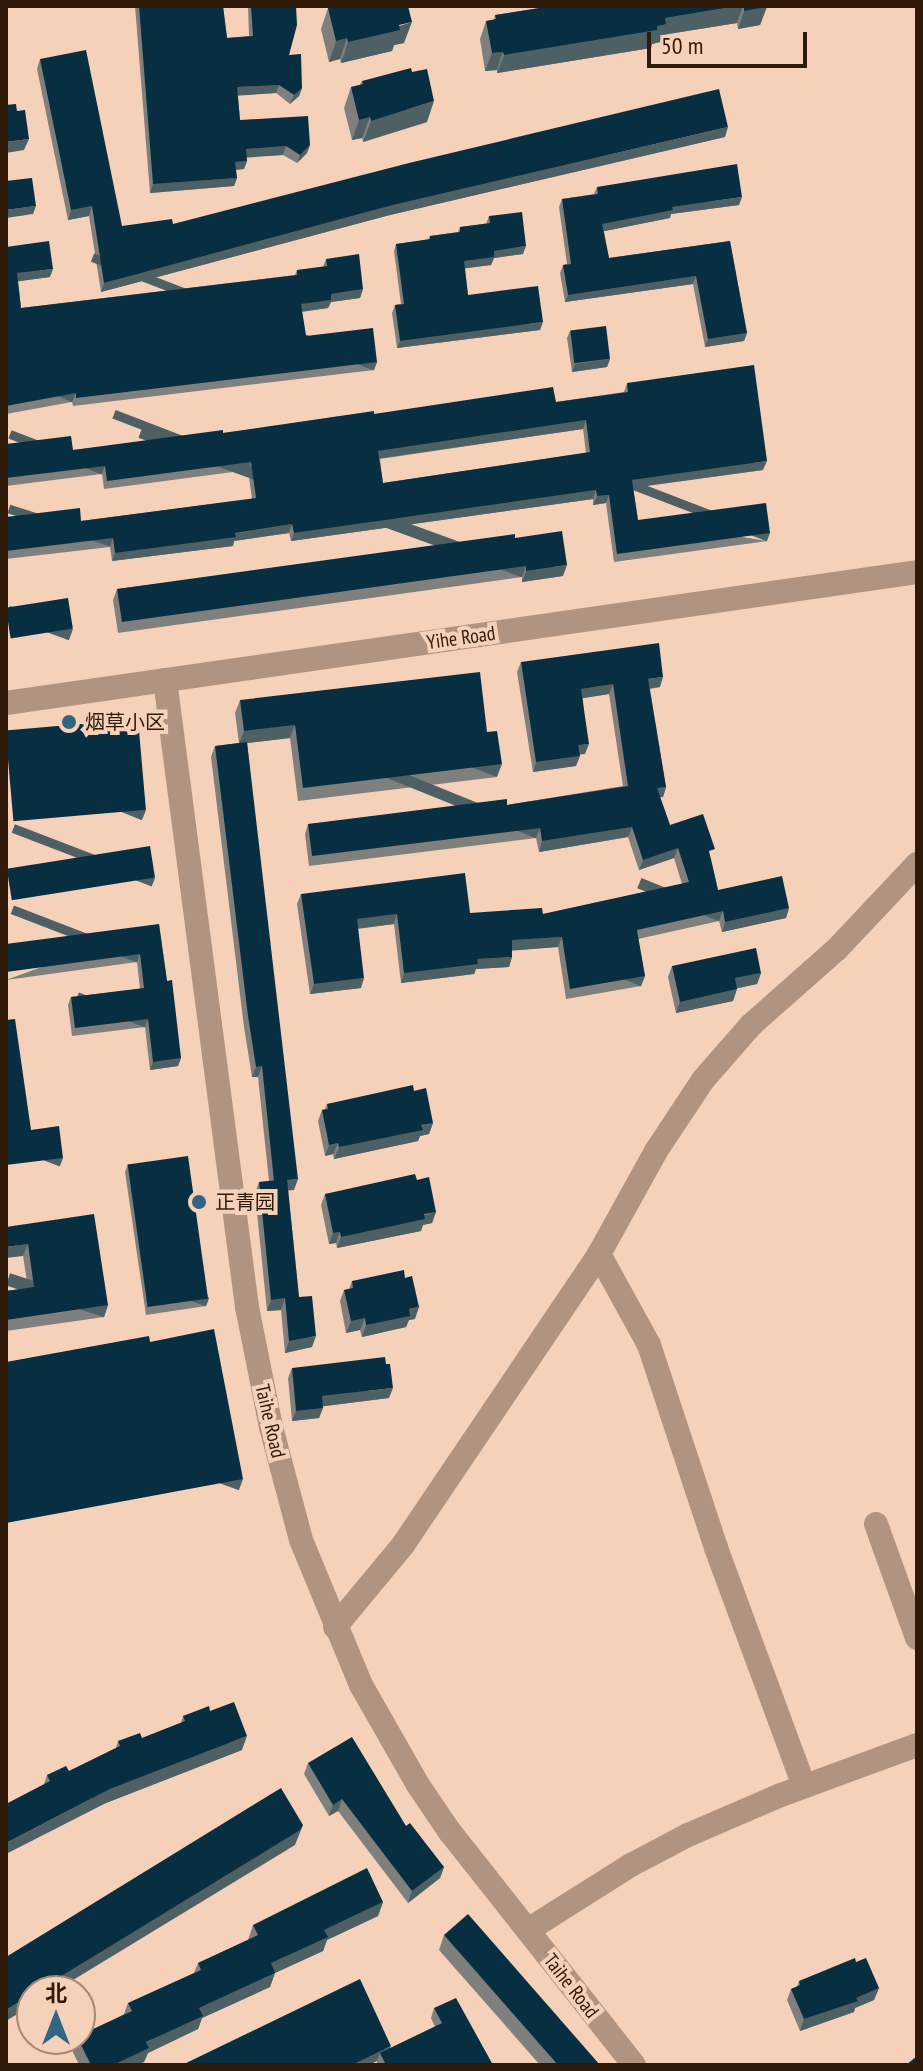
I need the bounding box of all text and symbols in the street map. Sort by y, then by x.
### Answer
scale bar [651,16,811,66]
text: 50 m [661,30,703,61]
street label: Yihe Road [425,621,497,655]
place label: 烟草小区 [85,710,165,734]
marker: 烟草小区 [60,713,78,731]
place label: 正青园 [215,1190,275,1214]
marker: 正青园 [190,1193,208,1211]
street label: Taihe Road [250,1382,290,1460]
street label: Taihe Road [538,1949,604,2023]
north arrow [16,1975,96,2055]
text: 北 [45,1979,67,2007]

